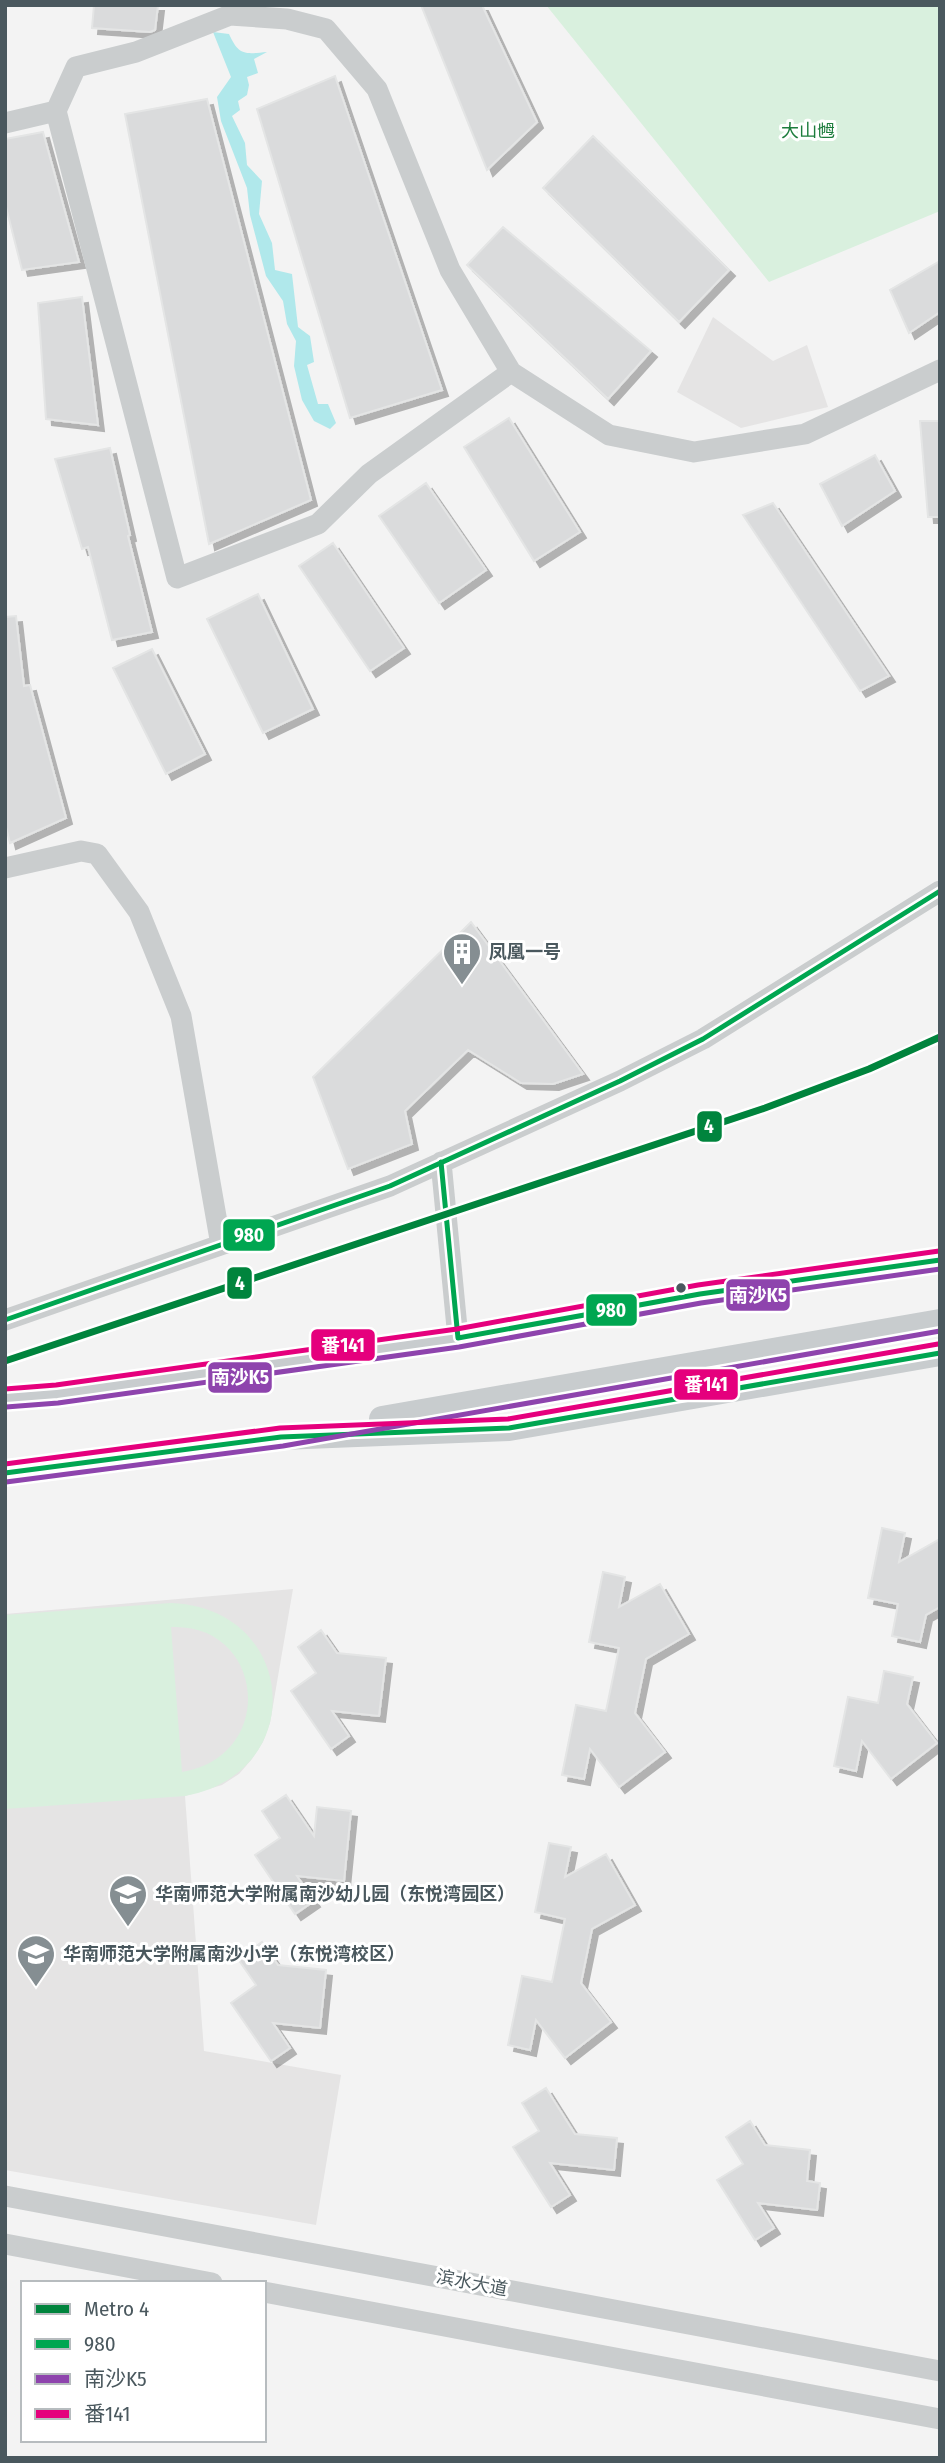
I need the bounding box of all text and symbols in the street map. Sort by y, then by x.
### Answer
park label: 大山乸 [781,120,835,142]
building icon: 凤凰一号 [441,931,483,986]
place label: 凤凰一号 [489,941,561,963]
line badge: 4 [696,1110,723,1143]
text: 4 [704,1115,714,1138]
line badge: 980 [222,1218,276,1252]
text: 980 [234,1224,264,1247]
line badge: 4 [226,1266,253,1300]
text: 4 [235,1272,245,1295]
line badge: 南沙K5 [725,1278,791,1312]
unlabelled marker [674,1281,688,1295]
text: 南沙K5 [729,1284,787,1307]
line badge: 980 [585,1293,638,1327]
text: 980 [596,1299,626,1322]
line badge: 番141 [310,1328,376,1362]
text: 番141 [321,1334,365,1357]
line badge: 南沙K5 [207,1361,273,1394]
text: 南沙K5 [211,1366,269,1389]
line badge: 番141 [673,1368,739,1401]
text: 番141 [684,1373,728,1396]
school or university icon: 华南师范大学附属南沙幼儿园（东悦湾园区） [107,1873,149,1928]
place label: 华南师范大学附属南沙幼儿园（东悦湾园区） [155,1883,515,1905]
school or university icon: 华南师范大学附属南沙小学（东悦湾校区） [15,1933,57,1988]
place label: 华南师范大学附属南沙小学（东悦湾校区） [63,1943,405,1965]
street label: 滨水大道 [435,2265,509,2301]
legend [21,2281,266,2442]
text: Metro 4 [84,2296,149,2322]
text: 980 [84,2331,116,2357]
text: 南沙K5 [84,2366,147,2392]
text: 番141 [84,2401,130,2427]

